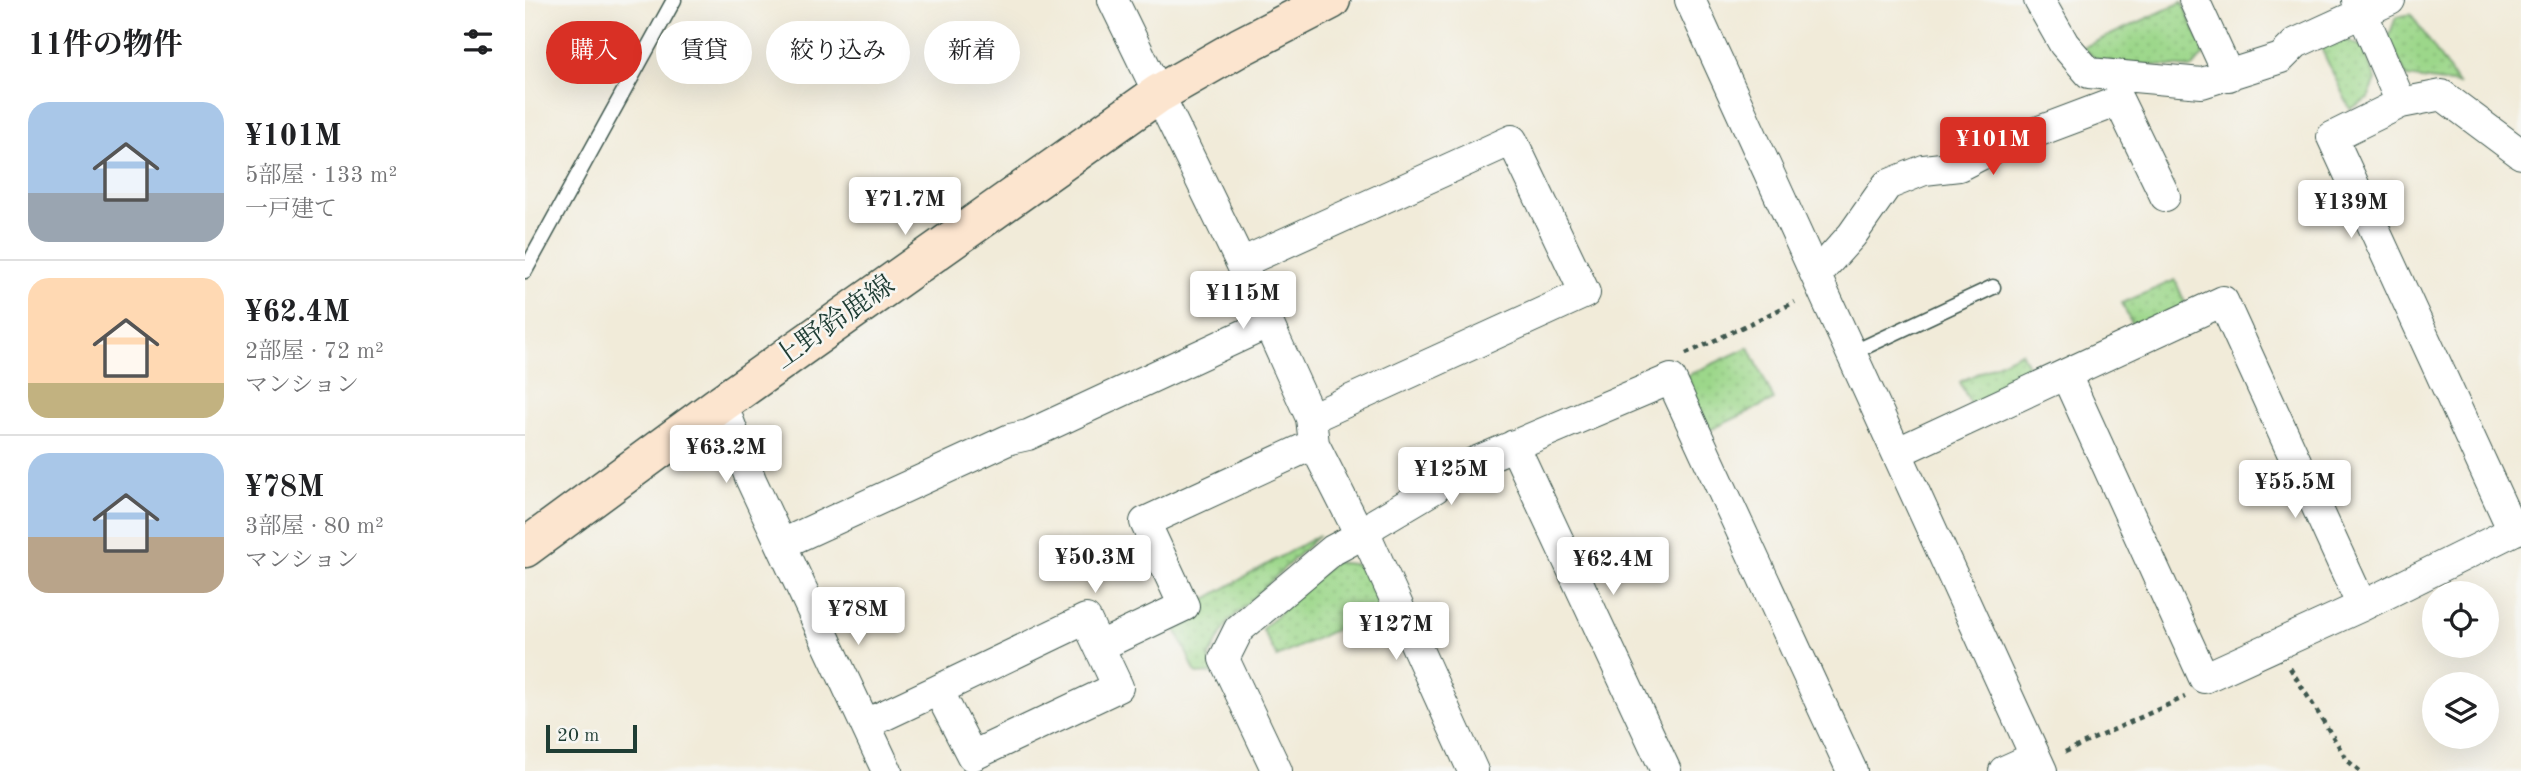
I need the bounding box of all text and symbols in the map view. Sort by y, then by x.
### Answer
chip: 購入 [546,21,642,84]
chip: 賃貸 [656,21,752,84]
chip: 絞り込み [766,21,910,84]
chip: 新着 [924,21,1020,84]
icon: filters [459,23,497,61]
text: 11件の物件 [28,31,183,61]
pin: ¥101M [1944,118,2042,177]
text: ¥101M [245,122,341,152]
text: ¥101M [1956,128,2030,151]
icon: home [84,130,168,214]
text: 5部屋 · 133 m² [245,164,397,187]
pin: ¥71.7M [848,177,962,237]
pin: ¥139M [2302,180,2400,240]
text: ¥71.7M [865,188,945,211]
text: ¥139M [2314,191,2388,214]
text: 一戸建て [245,198,337,221]
street label: 上野鈴鹿線 [768,269,900,375]
pin: ¥115M [1194,272,1292,331]
text: ¥115M [1206,282,1280,305]
text: ¥62.4M [245,298,350,328]
icon: home [84,306,168,390]
text: 2部屋 · 72 m² [245,340,384,363]
text: マンション [245,374,359,397]
pin: ¥63.2M [669,426,783,485]
text: ¥63.2M [686,436,766,459]
pin: ¥125M [1402,448,1500,507]
text: ¥125M [1414,458,1488,481]
pin: ¥55.5M [2238,461,2352,520]
text: ¥55.5M [2255,471,2335,494]
text: ¥78M [245,473,324,503]
icon: home [84,481,168,565]
text: 3部屋 · 80 m² [245,515,384,538]
pin: ¥50.3M [1038,536,1152,595]
pin: ¥62.4M [1556,538,1670,597]
text: ¥50.3M [1055,546,1135,569]
text: ¥62.4M [1573,548,1653,571]
text: マンション [245,549,359,572]
map controls [2422,581,2499,749]
button: locate [2422,581,2499,658]
pin: ¥78M [817,588,899,647]
text: ¥78M [828,598,888,621]
pin: ¥127M [1347,602,1445,662]
text: ¥127M [1359,613,1433,636]
button: layers [2422,672,2499,749]
scale bar [546,722,637,754]
text: 20 m [557,727,599,746]

